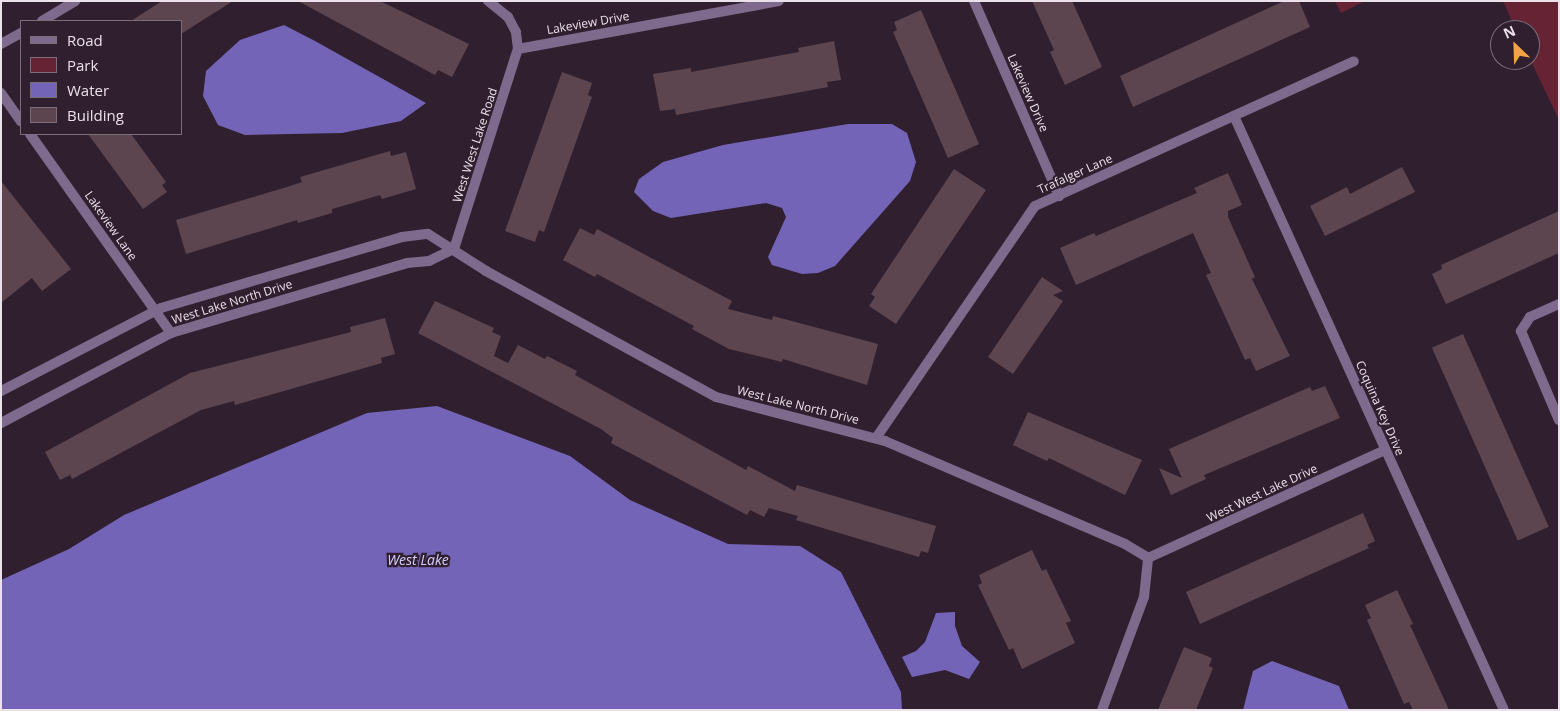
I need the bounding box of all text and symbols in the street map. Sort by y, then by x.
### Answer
street label: Lakeview Drive [546,9,630,37]
legend [20,20,182,135]
north arrow [1490,20,1540,70]
text: N [1500,21,1518,43]
text: Road [67,30,103,50]
street label: Lakeview Drive [1004,52,1052,134]
text: Park [67,55,98,75]
text: Water [67,80,109,100]
street label: West West Lake Road [450,86,500,204]
text: Building [67,105,124,125]
street label: Trafalger Lane [1035,151,1115,197]
street label: Lakeview Lane [82,189,140,263]
street label: West Lake North Drive [170,277,294,327]
street label: Coquina Key Drive [1353,358,1407,458]
street label: West Lake North Drive [735,383,861,427]
street label: West West Lake Drive [1204,461,1320,525]
water label: West Lake [387,552,449,568]

